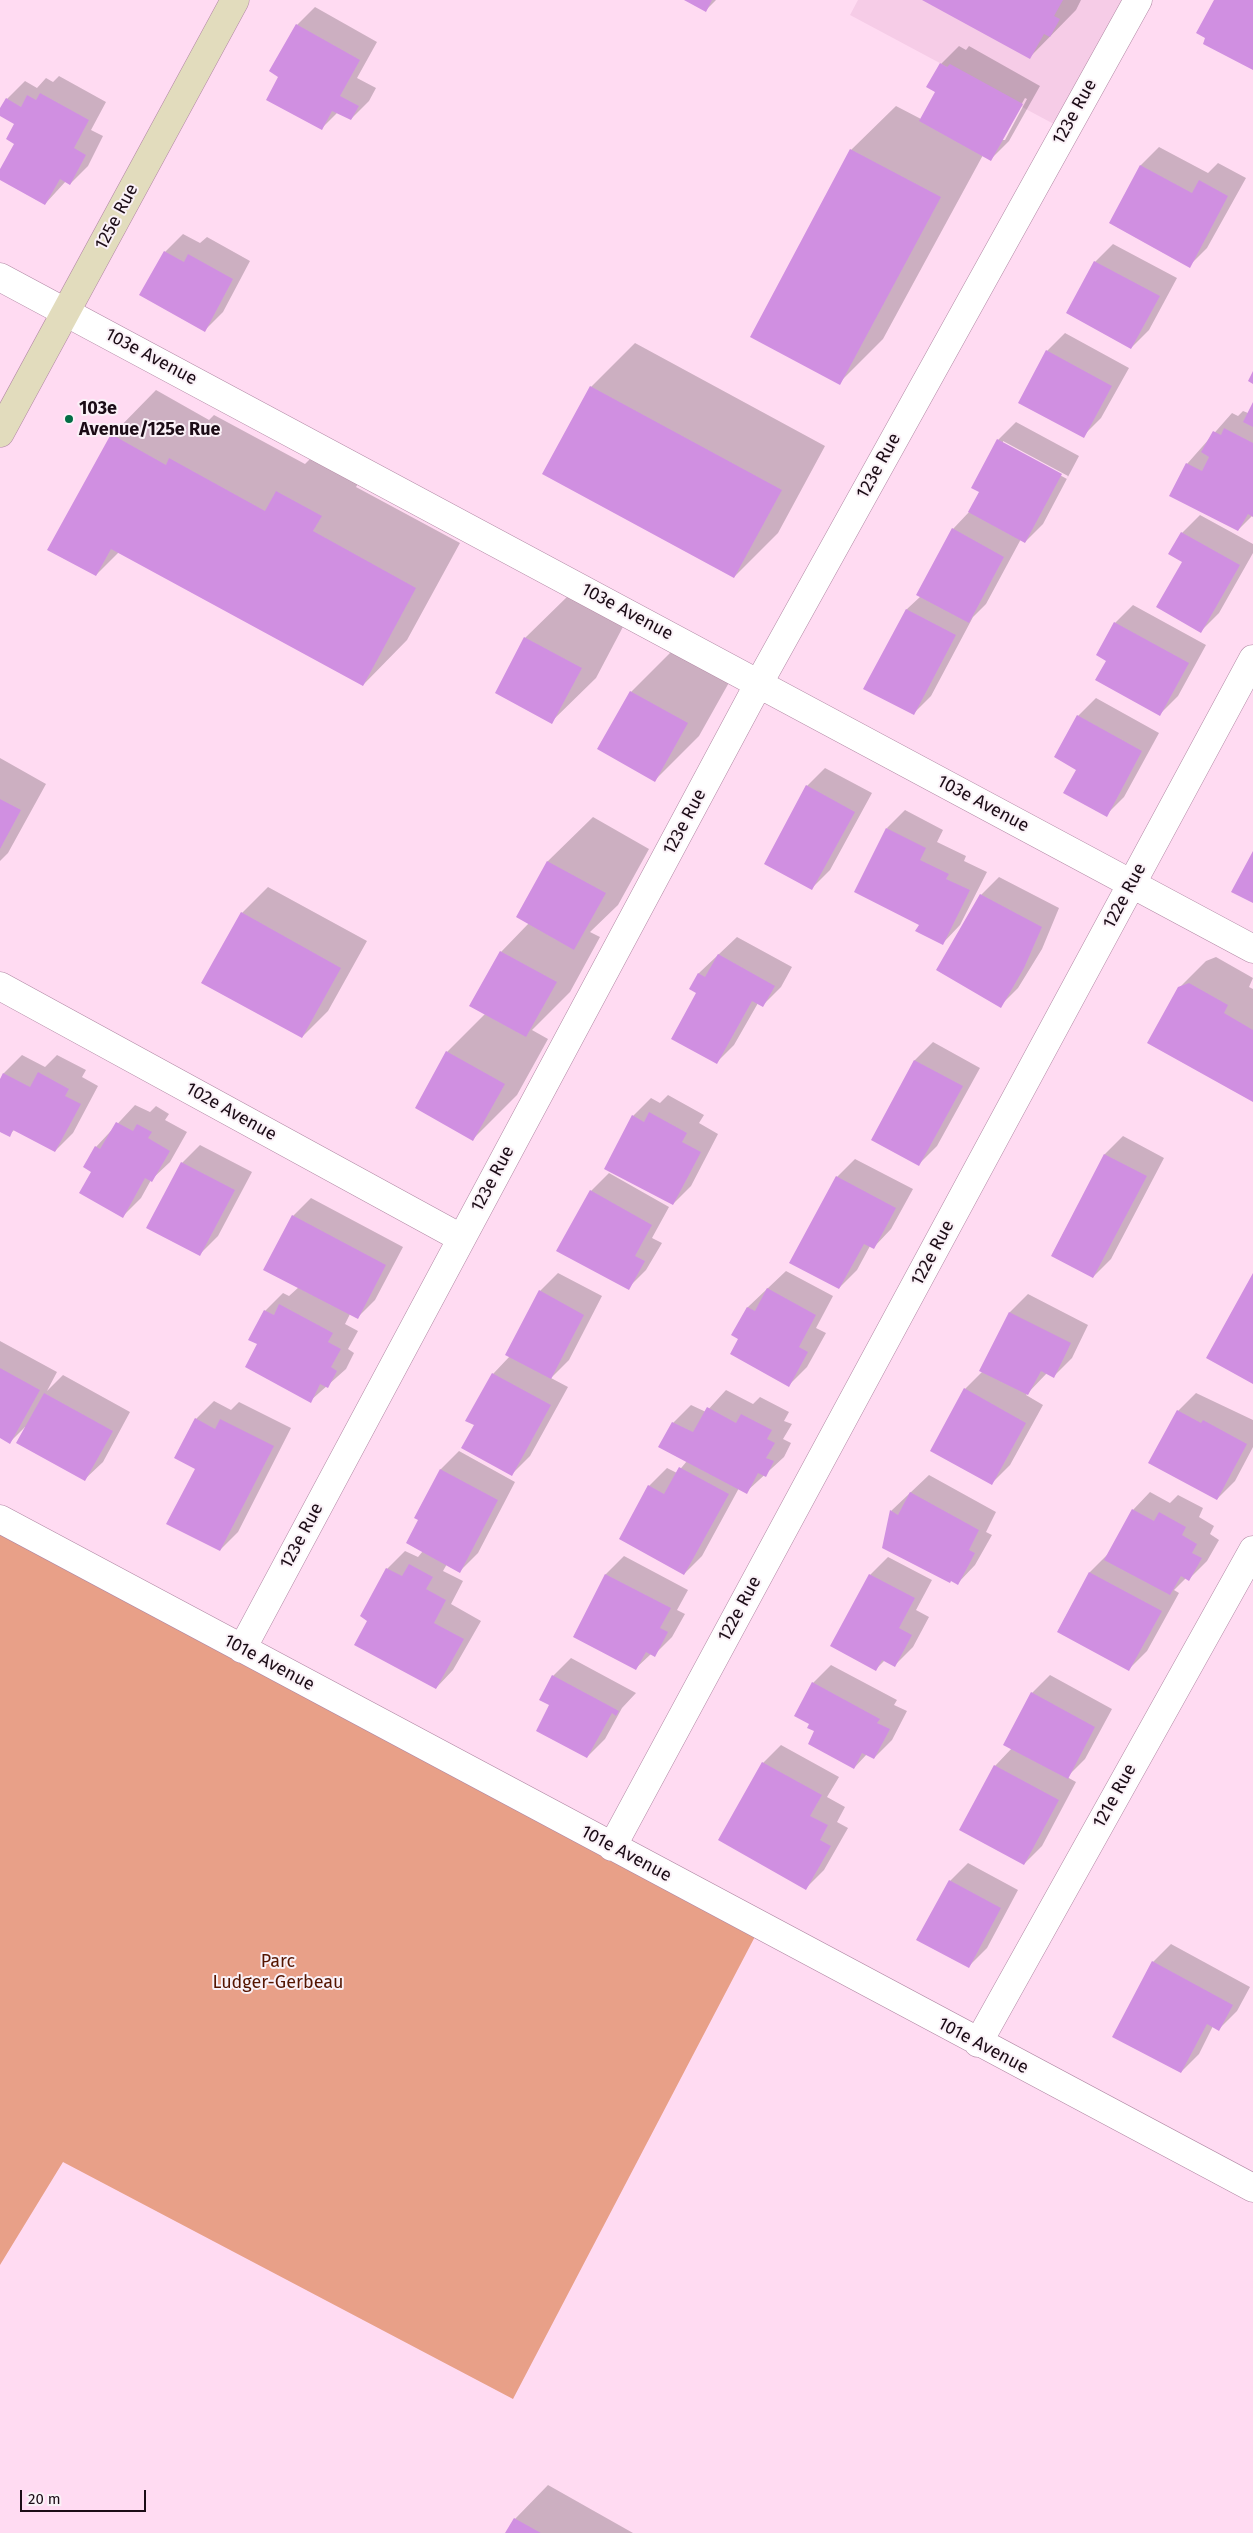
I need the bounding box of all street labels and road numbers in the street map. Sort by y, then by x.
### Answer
street label: 123e Rue [1048,76,1102,148]
street label: 125e Rue [91,180,143,254]
street label: 103e Avenue [101,324,201,390]
street label: 123e Rue [852,430,906,502]
street label: 103e Avenue [577,579,677,645]
street label: 103e Avenue [933,771,1033,837]
street label: 123e Rue [659,785,711,859]
street label: 122e Rue [1099,860,1151,932]
street label: 102e Avenue [182,1078,280,1146]
street label: 123e Rue [467,1142,519,1216]
street label: 122e Rue [907,1217,959,1289]
street label: 123e Rue [276,1499,328,1573]
street label: 122e Rue [714,1573,766,1645]
street label: 101e Avenue [220,1630,318,1696]
street label: 121e Rue [1089,1760,1141,1832]
street label: 101e Avenue [577,1821,675,1887]
street label: 101e Avenue [934,2013,1032,2079]

